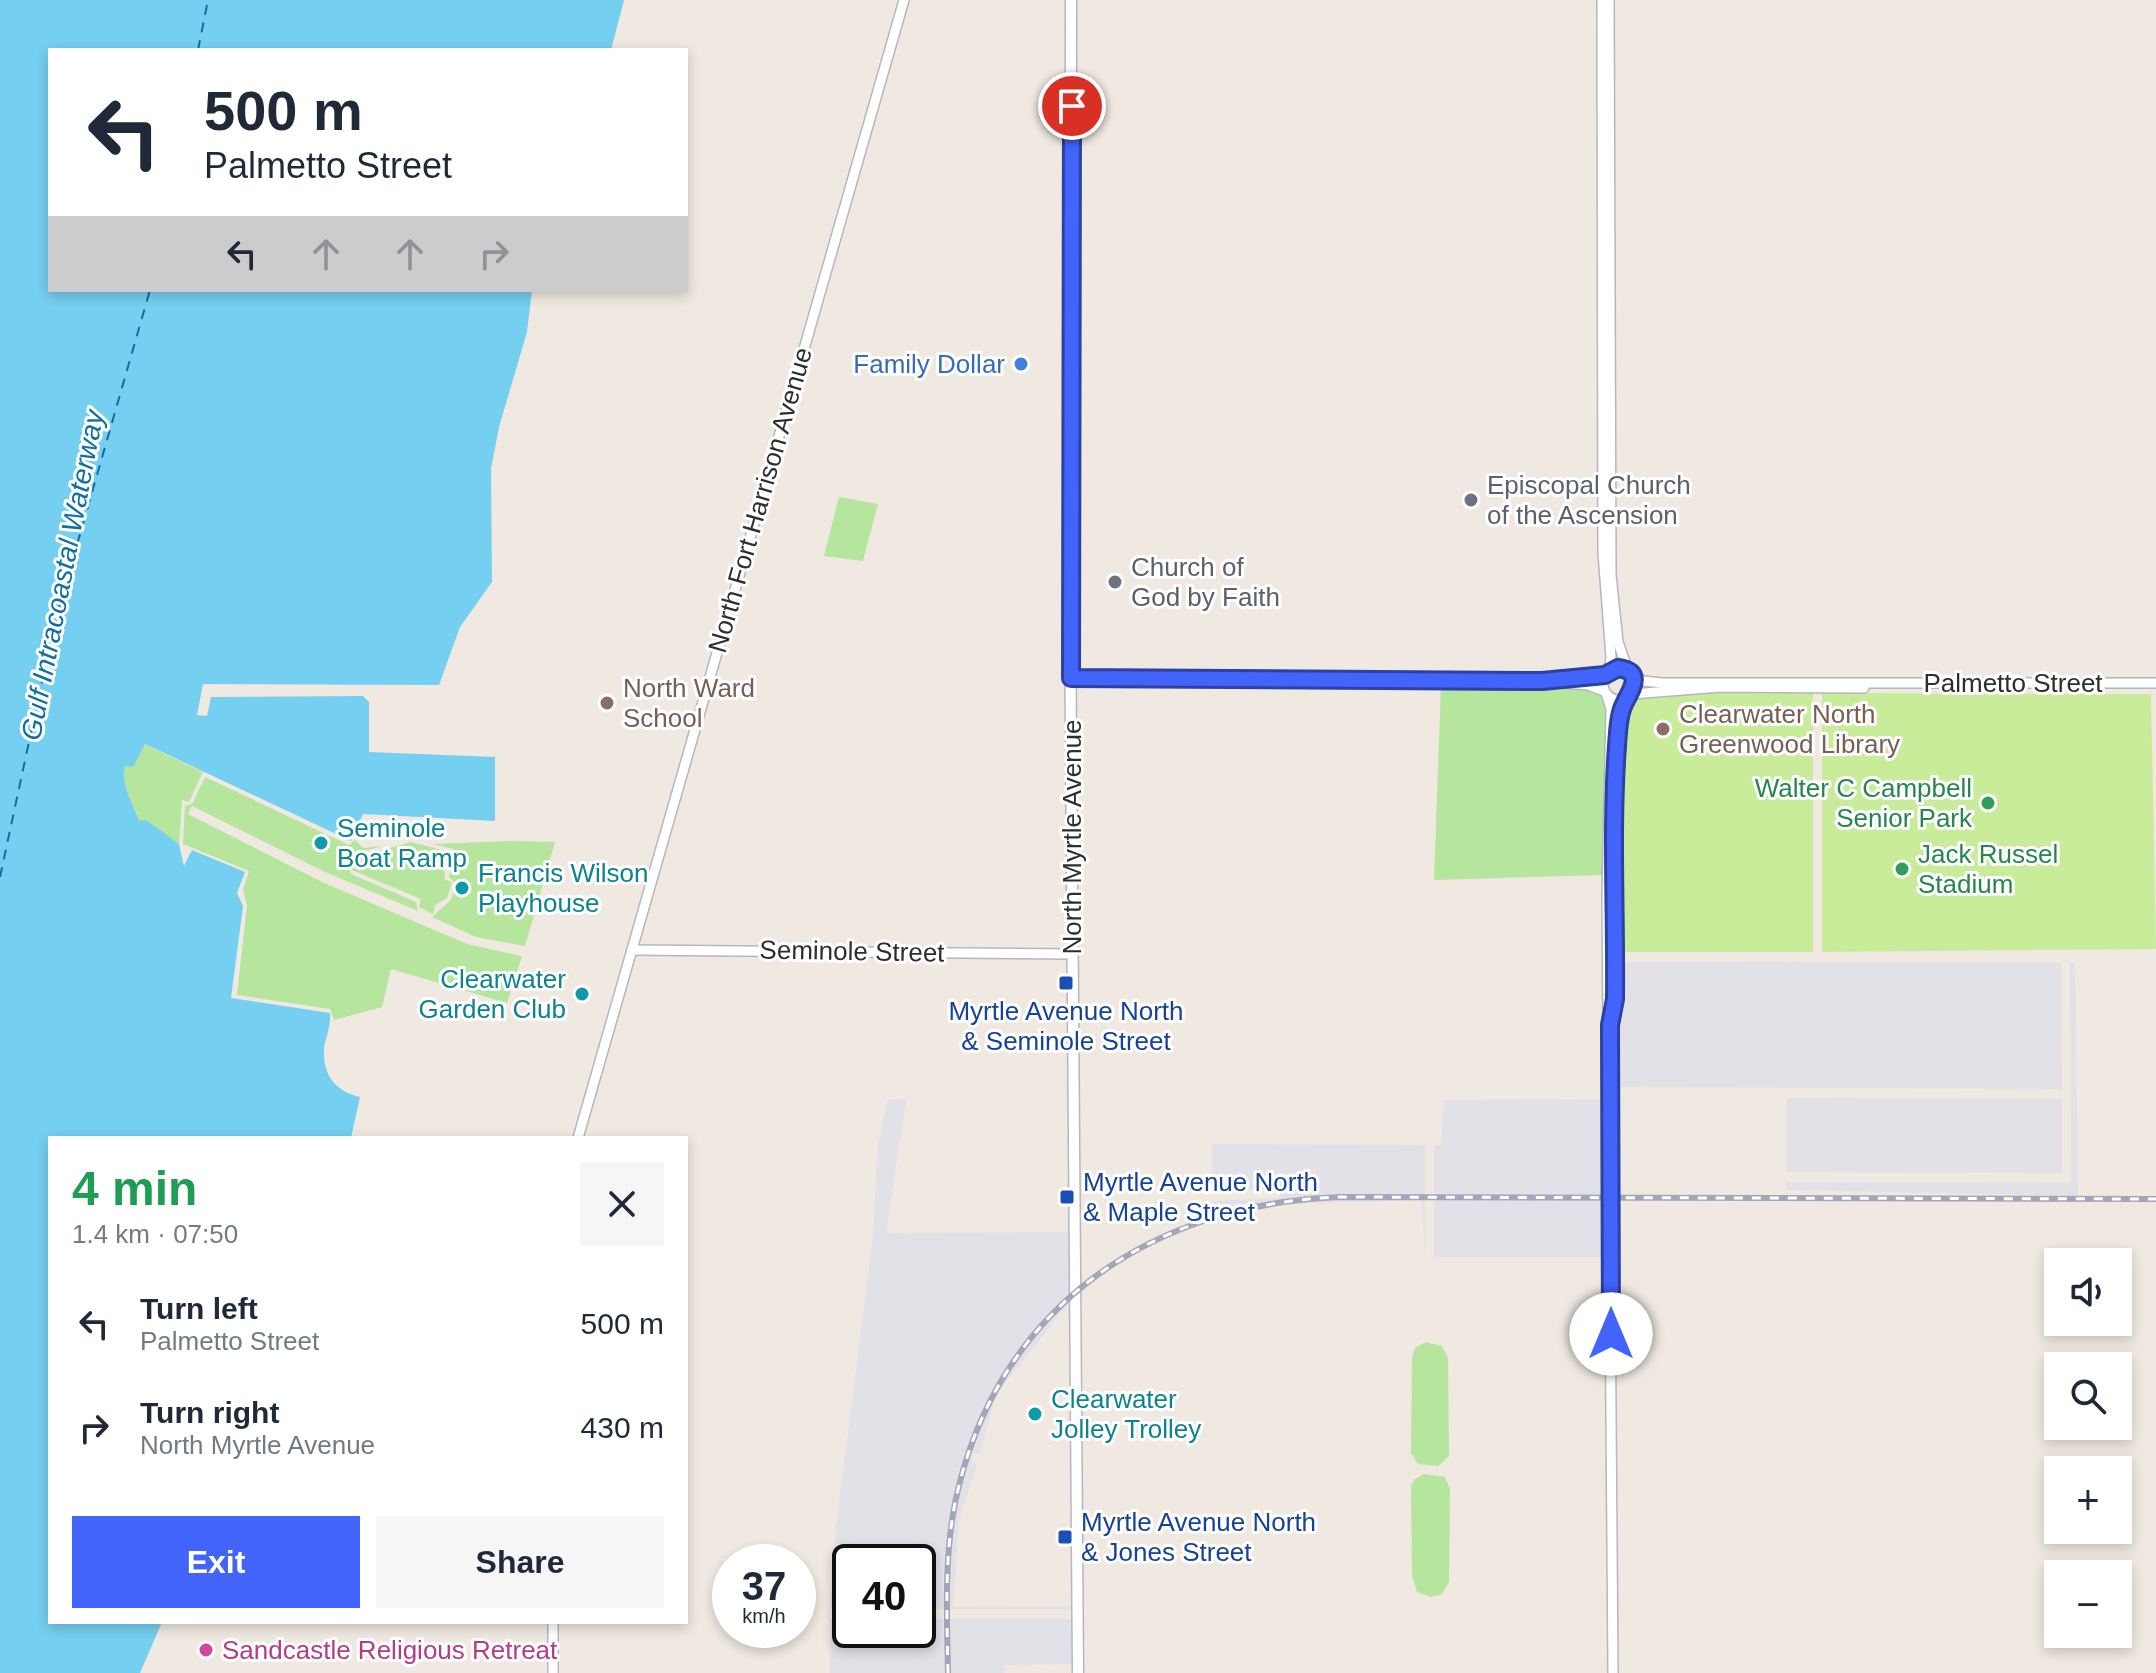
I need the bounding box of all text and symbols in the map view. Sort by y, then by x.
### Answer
pin [1038,72,1106,140]
text: 500 m [204,79,363,142]
icon: left [72,80,176,184]
icon: arrive [1050,84,1094,128]
text: Palmetto Street [204,145,452,186]
icon: left [220,232,264,276]
icon: ahead [304,232,348,276]
icon: ahead [388,232,432,276]
icon: right [472,232,516,276]
street label: North Fort Harrison Avenue [702,344,818,656]
place label: Family Dollar [853,349,1005,379]
marker: Family Dollar [1012,355,1030,373]
water label: Gulf Intracoastal Waterway [15,405,110,743]
place label: Episcopal Church of the Ascension [1487,470,1691,530]
marker: Episcopal Church of the Ascension [1462,491,1480,509]
place label: Church of God by Faith [1131,552,1280,612]
marker: Church of God by Faith [1106,573,1124,591]
street label: Palmetto Street [1923,668,2103,698]
place label: North Ward School [623,673,755,733]
marker: North Ward School [598,694,616,712]
place label: Clearwater North Greenwood Library [1679,699,1900,759]
street label: North Myrtle Avenue [1057,719,1087,955]
marker: Clearwater North Greenwood Library [1654,720,1672,738]
place label: Walter C Campbell Senior Park [1755,773,1973,833]
marker: Walter C Campbell Senior Park [1979,794,1997,812]
place label: Seminole Boat Ramp [337,813,467,873]
marker: Seminole Boat Ramp [312,834,330,852]
place label: Jack Russel Stadium [1918,839,2058,899]
place label: Francis Wilson Playhouse [478,858,648,918]
marker: Jack Russel Stadium [1893,860,1911,878]
marker: Francis Wilson Playhouse [453,879,471,897]
street label: Seminole Street [759,934,946,968]
place label: Clearwater Garden Club [419,964,566,1024]
marker: Myrtle Avenue North & Seminole Street [1057,974,1075,992]
marker: Clearwater Garden Club [573,985,591,1003]
place label: Myrtle Avenue North & Seminole Street [948,996,1184,1056]
text: 4 min [72,1162,197,1215]
button: close [580,1162,664,1246]
place label: Myrtle Avenue North & Maple Street [1083,1167,1318,1227]
marker: Myrtle Avenue North & Maple Street [1058,1188,1076,1206]
text: 1.4 km · 07:50 [72,1219,238,1249]
map controls [2044,1248,2132,1648]
button: sound [2044,1248,2132,1336]
text: Turn left [140,1292,258,1325]
position arrow [1569,1292,1653,1376]
icon: left [72,1302,116,1346]
text: 500 m [581,1307,664,1340]
text: Palmetto Street [140,1326,319,1356]
button: search [2044,1352,2132,1440]
place label: Clearwater Jolley Trolley [1051,1384,1201,1444]
text: Turn right [140,1396,279,1429]
marker: Clearwater Jolley Trolley [1026,1405,1044,1423]
icon: right [72,1406,116,1450]
text: 430 m [581,1411,664,1444]
text: North Myrtle Avenue [140,1430,375,1460]
button: + [2044,1456,2132,1544]
place label: Myrtle Avenue North & Jones Street [1081,1507,1316,1567]
button: Exit [72,1516,360,1608]
button: Share [376,1516,664,1608]
marker: Myrtle Avenue North & Jones Street [1056,1528,1074,1546]
speed limit sign: 40 [832,1544,936,1648]
button: − [2044,1560,2132,1648]
text: 37 [742,1564,786,1608]
text: km/h [742,1605,786,1627]
place label: Sandcastle Religious Retreat [222,1635,558,1665]
marker: Sandcastle Religious Retreat [197,1641,215,1659]

